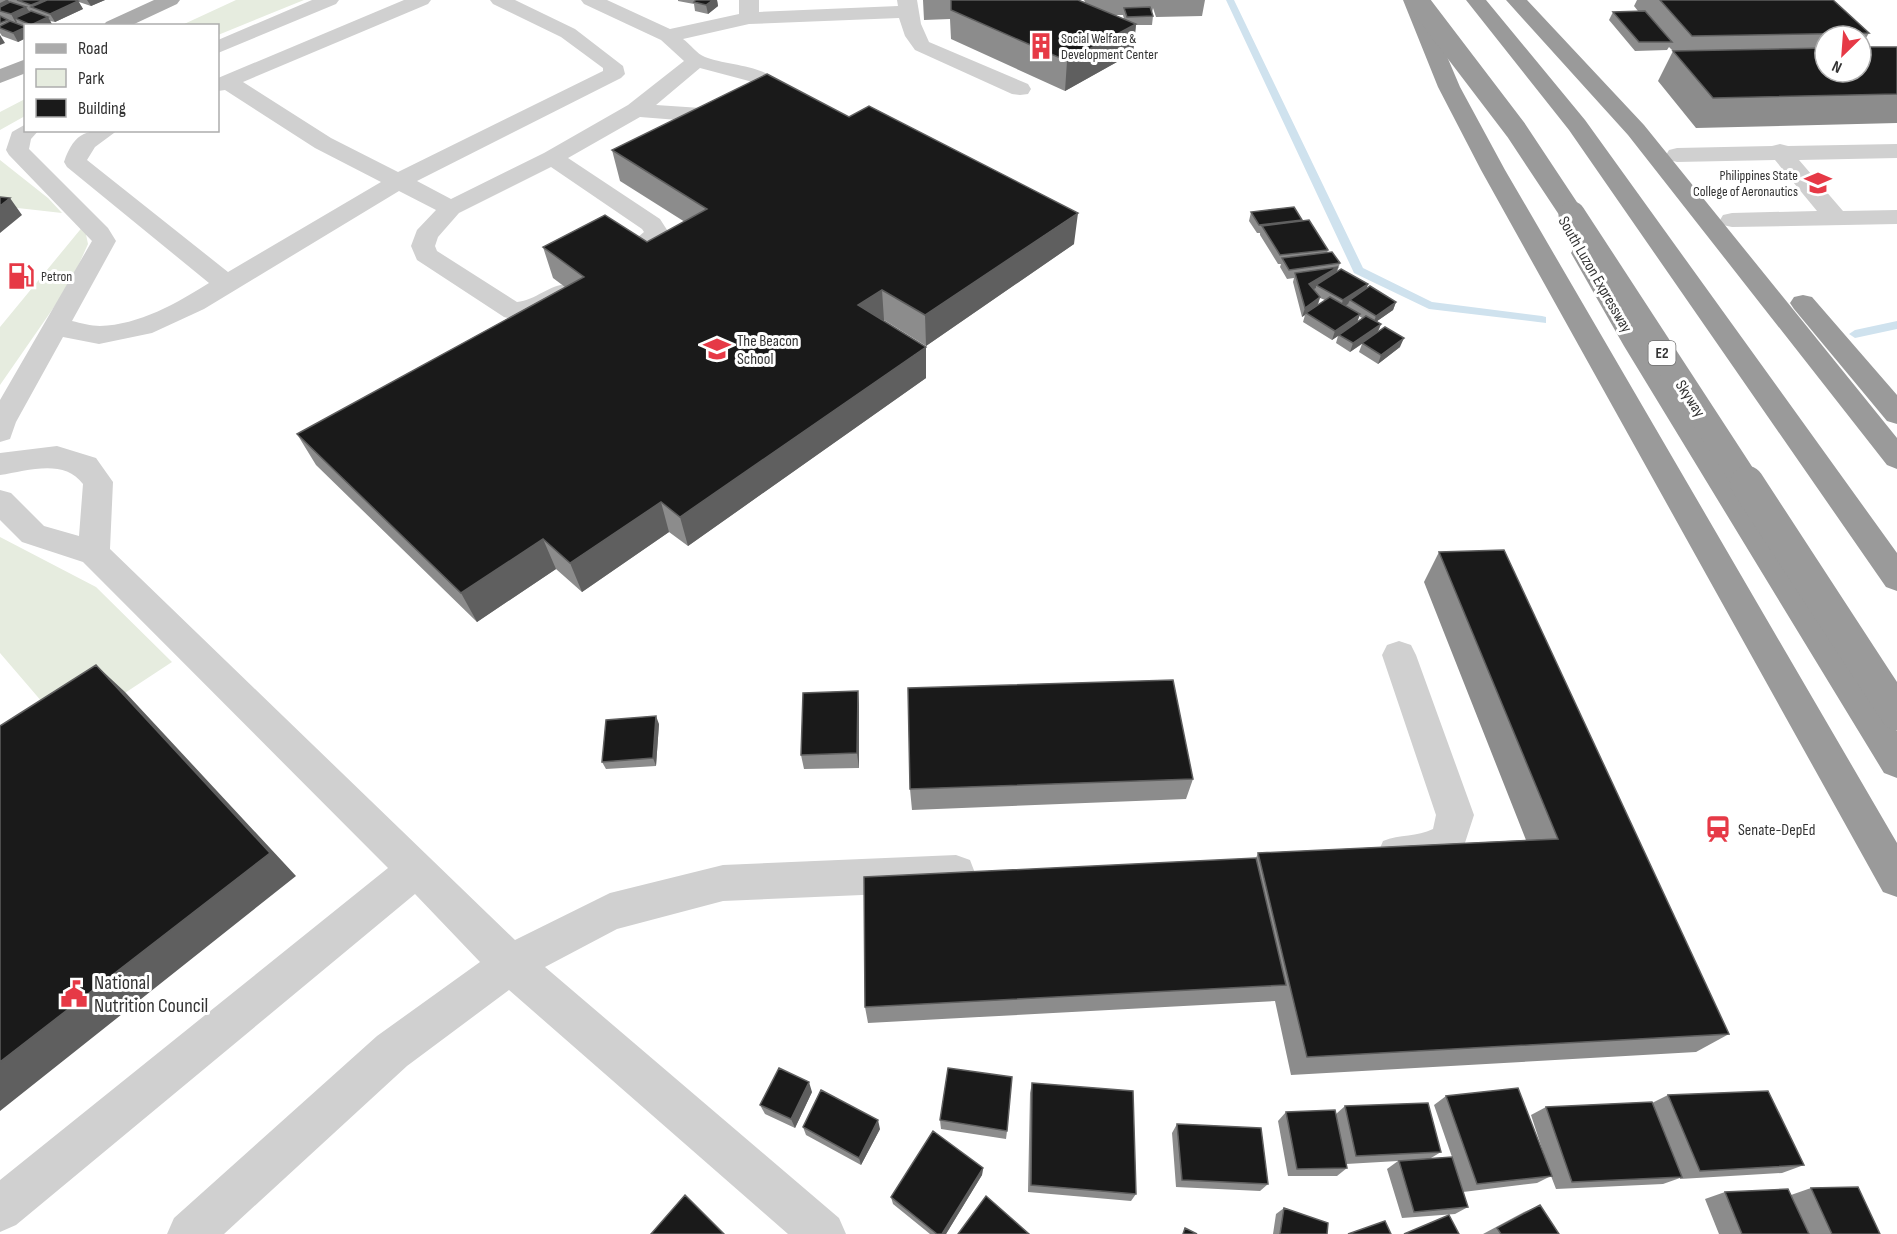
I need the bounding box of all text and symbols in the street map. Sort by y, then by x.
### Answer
legend [24,24,219,132]
north arrow [1813,24,1873,84]
place label: Social Welfare & Development Center [1061,30,1158,63]
building icon: Social Welfare & Development Center [1026,31,1056,61]
text: Road [78,38,108,59]
text: N [1829,56,1845,77]
text: Park [78,68,104,89]
text: Building [78,98,126,119]
place label: Philippines State College of Aeronautics [1693,167,1798,200]
school or university icon: Philippines State College of Aeronautics [1803,168,1833,198]
street label: South Luzon Expressway [1554,213,1636,336]
fuel station icon: Petron [6,261,36,291]
place label: Petron [41,268,72,285]
place label: The Beacon School [737,332,799,369]
school or university icon: The Beacon School [702,334,732,364]
road number: E2 [1648,341,1676,365]
street label: Skyway [1671,377,1709,421]
station icon: Senate-DepEd [1703,814,1733,844]
place label: Senate-DepEd [1738,821,1815,840]
place label: National Nutrition Council [94,971,208,1018]
public building icon: National Nutrition Council [59,979,89,1009]

